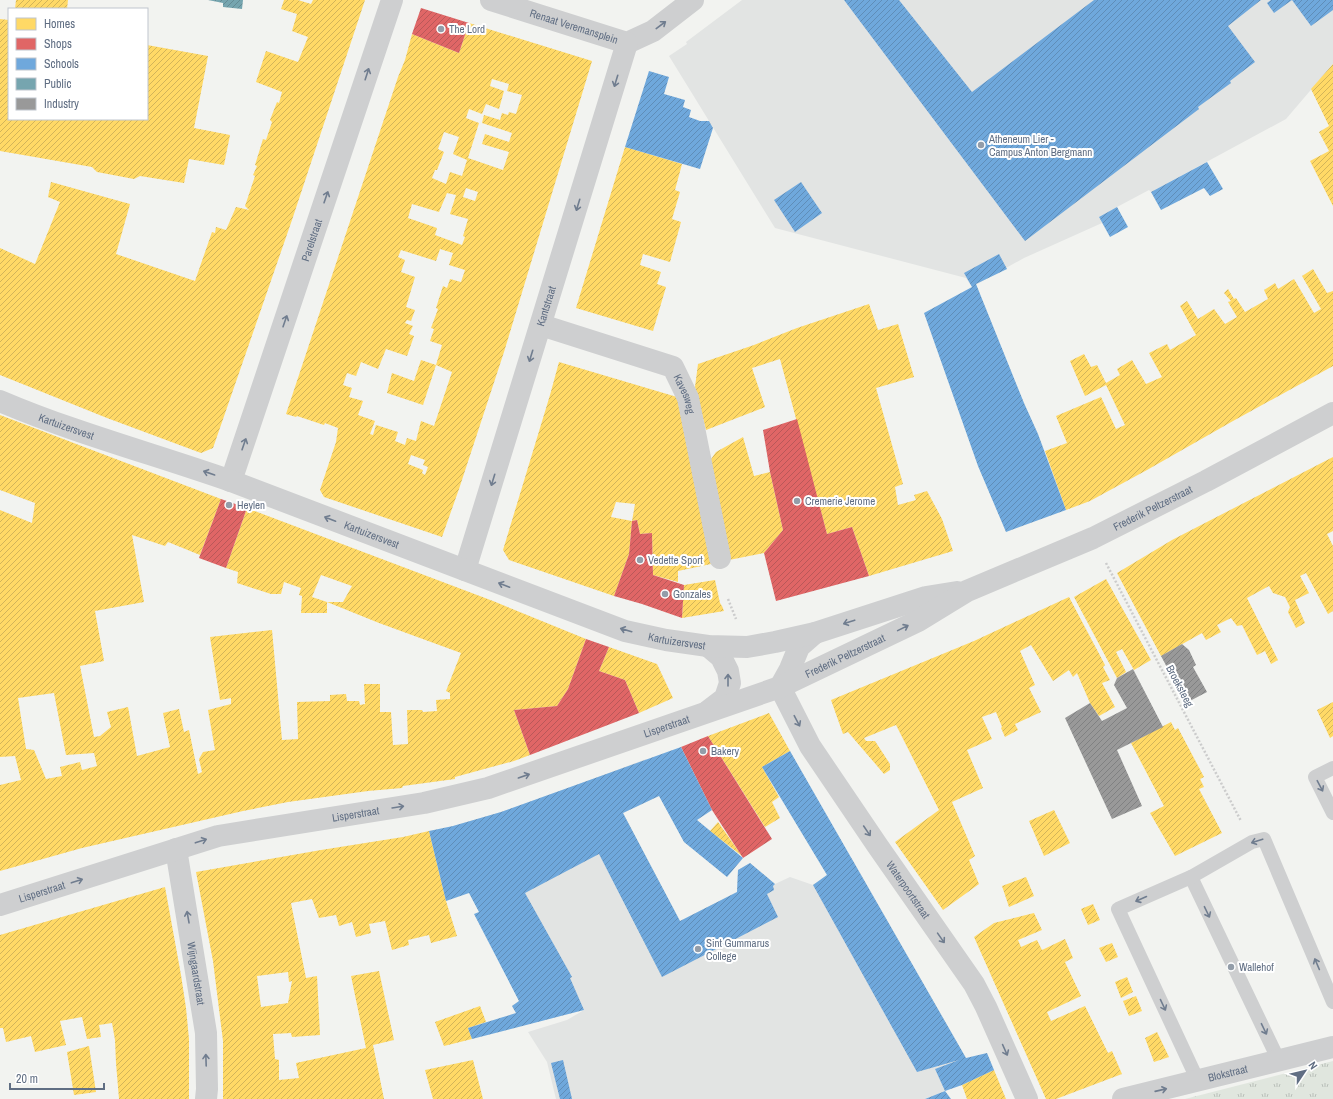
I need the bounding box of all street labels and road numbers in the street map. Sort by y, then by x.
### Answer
street label: Renaat Veremansplein [528,6,620,47]
street label: Parelstraat [298,217,325,263]
street label: Kantstraat [533,284,559,328]
street label: Kavesweg [670,372,698,415]
street label: Kartuizersvest [37,410,96,443]
street label: Frederik Peltzerstraat [1111,482,1195,534]
street label: Kartuizersvest [342,518,402,552]
street label: Kartuizersvest [647,629,707,653]
street label: Frederik Peltzerstraat [803,631,888,681]
street label: Broeksteeg [1163,663,1197,709]
street label: Lisperstraat [642,712,692,741]
street label: Lisperstraat [331,803,381,825]
street label: Waterpoortstraat [883,858,933,922]
street label: Lisperstraat [17,878,67,906]
street label: Wijngaardstraat [184,941,208,1006]
street label: Blokstraat [1207,1061,1250,1085]

